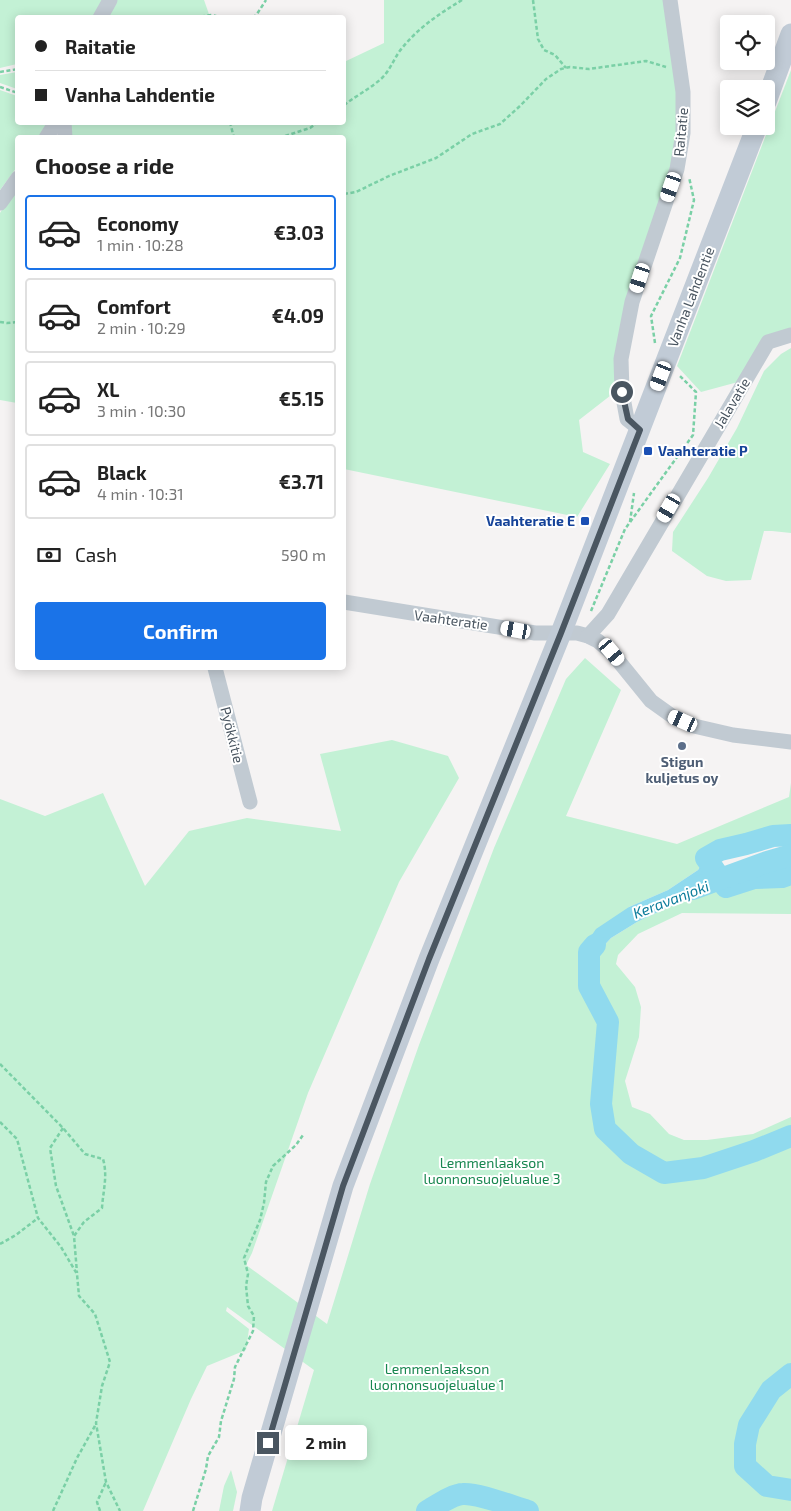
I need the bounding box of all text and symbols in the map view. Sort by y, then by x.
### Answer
map controls [720,15,775,135]
button: locate [720,15,775,70]
text: Raitatie [65,35,136,58]
button: layers [720,80,775,135]
text: Vanha Lahdentie [65,83,215,106]
street label: Raitatie [670,107,691,157]
text: Choose a ride [35,152,174,178]
car [659,170,682,204]
icon: car [37,210,82,255]
text: Economy [97,212,179,235]
text: €3.03 [274,221,324,244]
text: 1 min · 10:28 [97,235,184,254]
street label: Vanha Lahdentie [664,244,717,349]
car [628,261,651,295]
icon: car [37,293,82,338]
text: Comfort [97,295,171,318]
text: €4.09 [272,304,324,327]
text: 2 min · 10:29 [97,318,186,337]
car [648,359,673,393]
street label: Jalavatie [710,375,753,431]
icon: car [37,376,82,421]
text: XL [97,378,119,401]
route start [611,381,633,403]
text: €5.15 [279,387,324,410]
text: 3 min · 10:30 [97,401,186,420]
place label: Vaahteratie P [658,442,748,459]
marker: Vaahteratie P [642,445,654,457]
icon: car [37,459,82,504]
text: Black [97,461,147,484]
text: €3.71 [279,470,324,493]
text: 4 min · 10:31 [97,484,184,503]
car [655,491,682,525]
place label: Vaahteratie E [486,512,575,529]
marker: Vaahteratie E [579,515,591,527]
icon: cash [35,541,63,569]
text: Cash [75,543,117,566]
text: 590 m [281,545,326,564]
button: Confirm [35,602,326,660]
street label: Vaahteratie [413,606,489,633]
car [499,620,532,640]
car [596,636,627,668]
street label: Pyökkitie [217,705,248,765]
car [666,708,699,734]
marker: Stigun kuljetus oy [676,740,688,752]
place label: Stigun kuljetus oy [645,753,719,786]
water label: Keravanjoki [630,876,712,923]
park label: Lemmenlaakson luonnonsuojelualue 3 [424,1154,560,1187]
park label: Lemmenlaakson luonnonsuojelualue 1 [370,1360,504,1393]
callout: 2 min [286,1426,368,1460]
route end [257,1432,279,1454]
text: 2 min [306,1433,346,1452]

